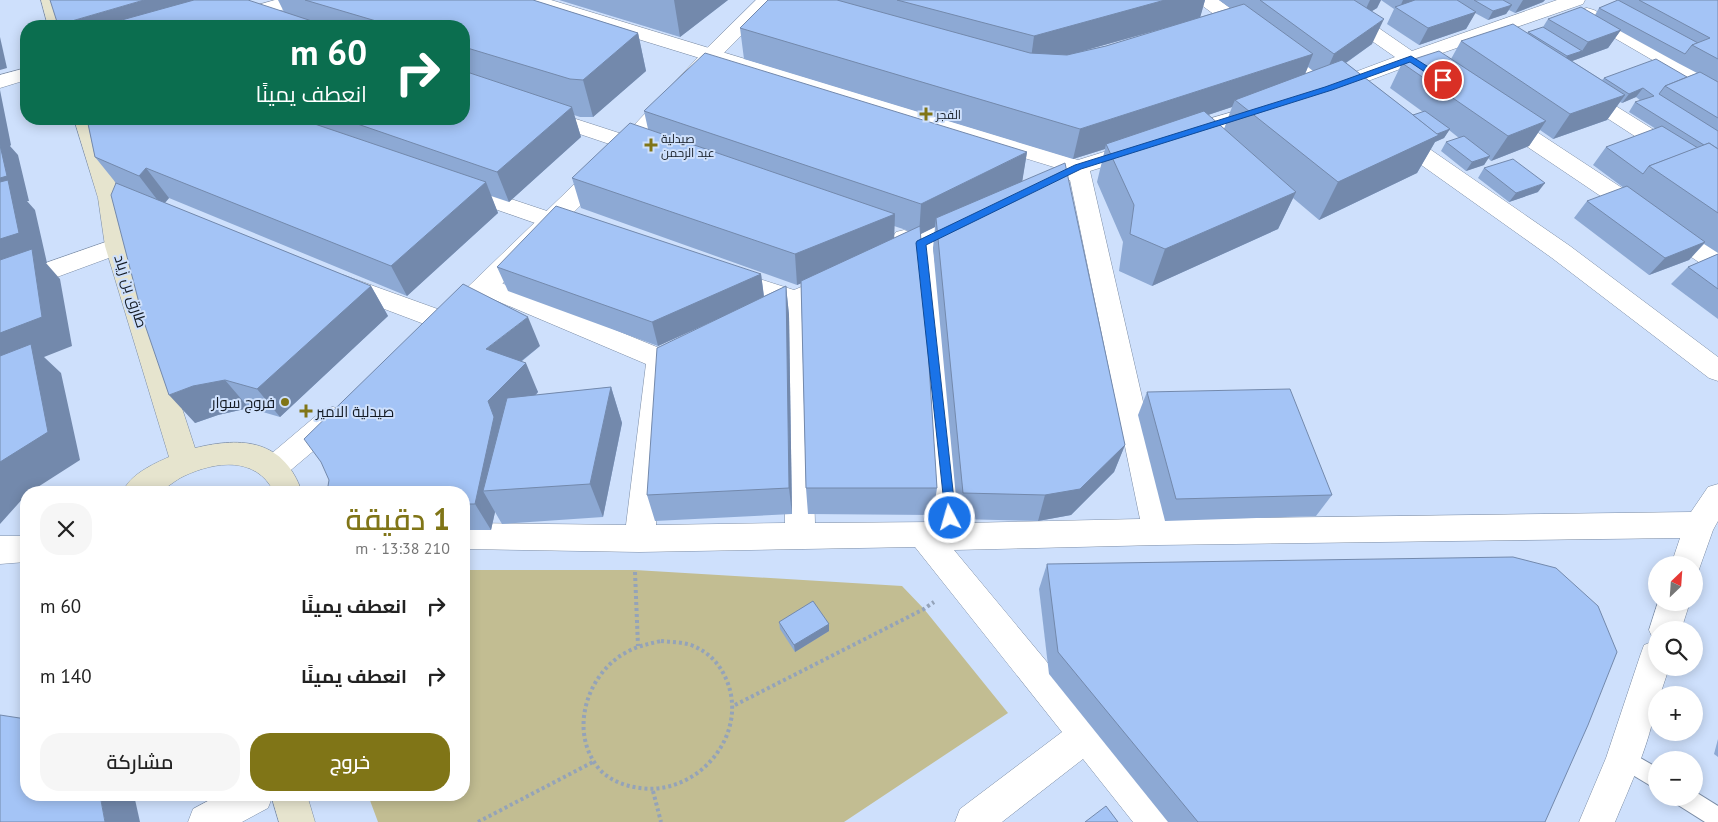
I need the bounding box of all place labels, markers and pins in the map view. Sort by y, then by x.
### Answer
pin [1422,59,1464,101]
place label: الفجر [935,107,961,122]
marker: الفجر [920,108,932,120]
place label: صيدلية عبد الرحمن [661,131,715,160]
marker: صيدلية عبد الرحمن [645,139,657,151]
place label: فروج سوار [210,393,275,414]
marker: فروج سوار [279,396,291,408]
place label: صيدلية الامير [315,402,394,421]
marker: صيدلية الامير [300,405,312,417]

